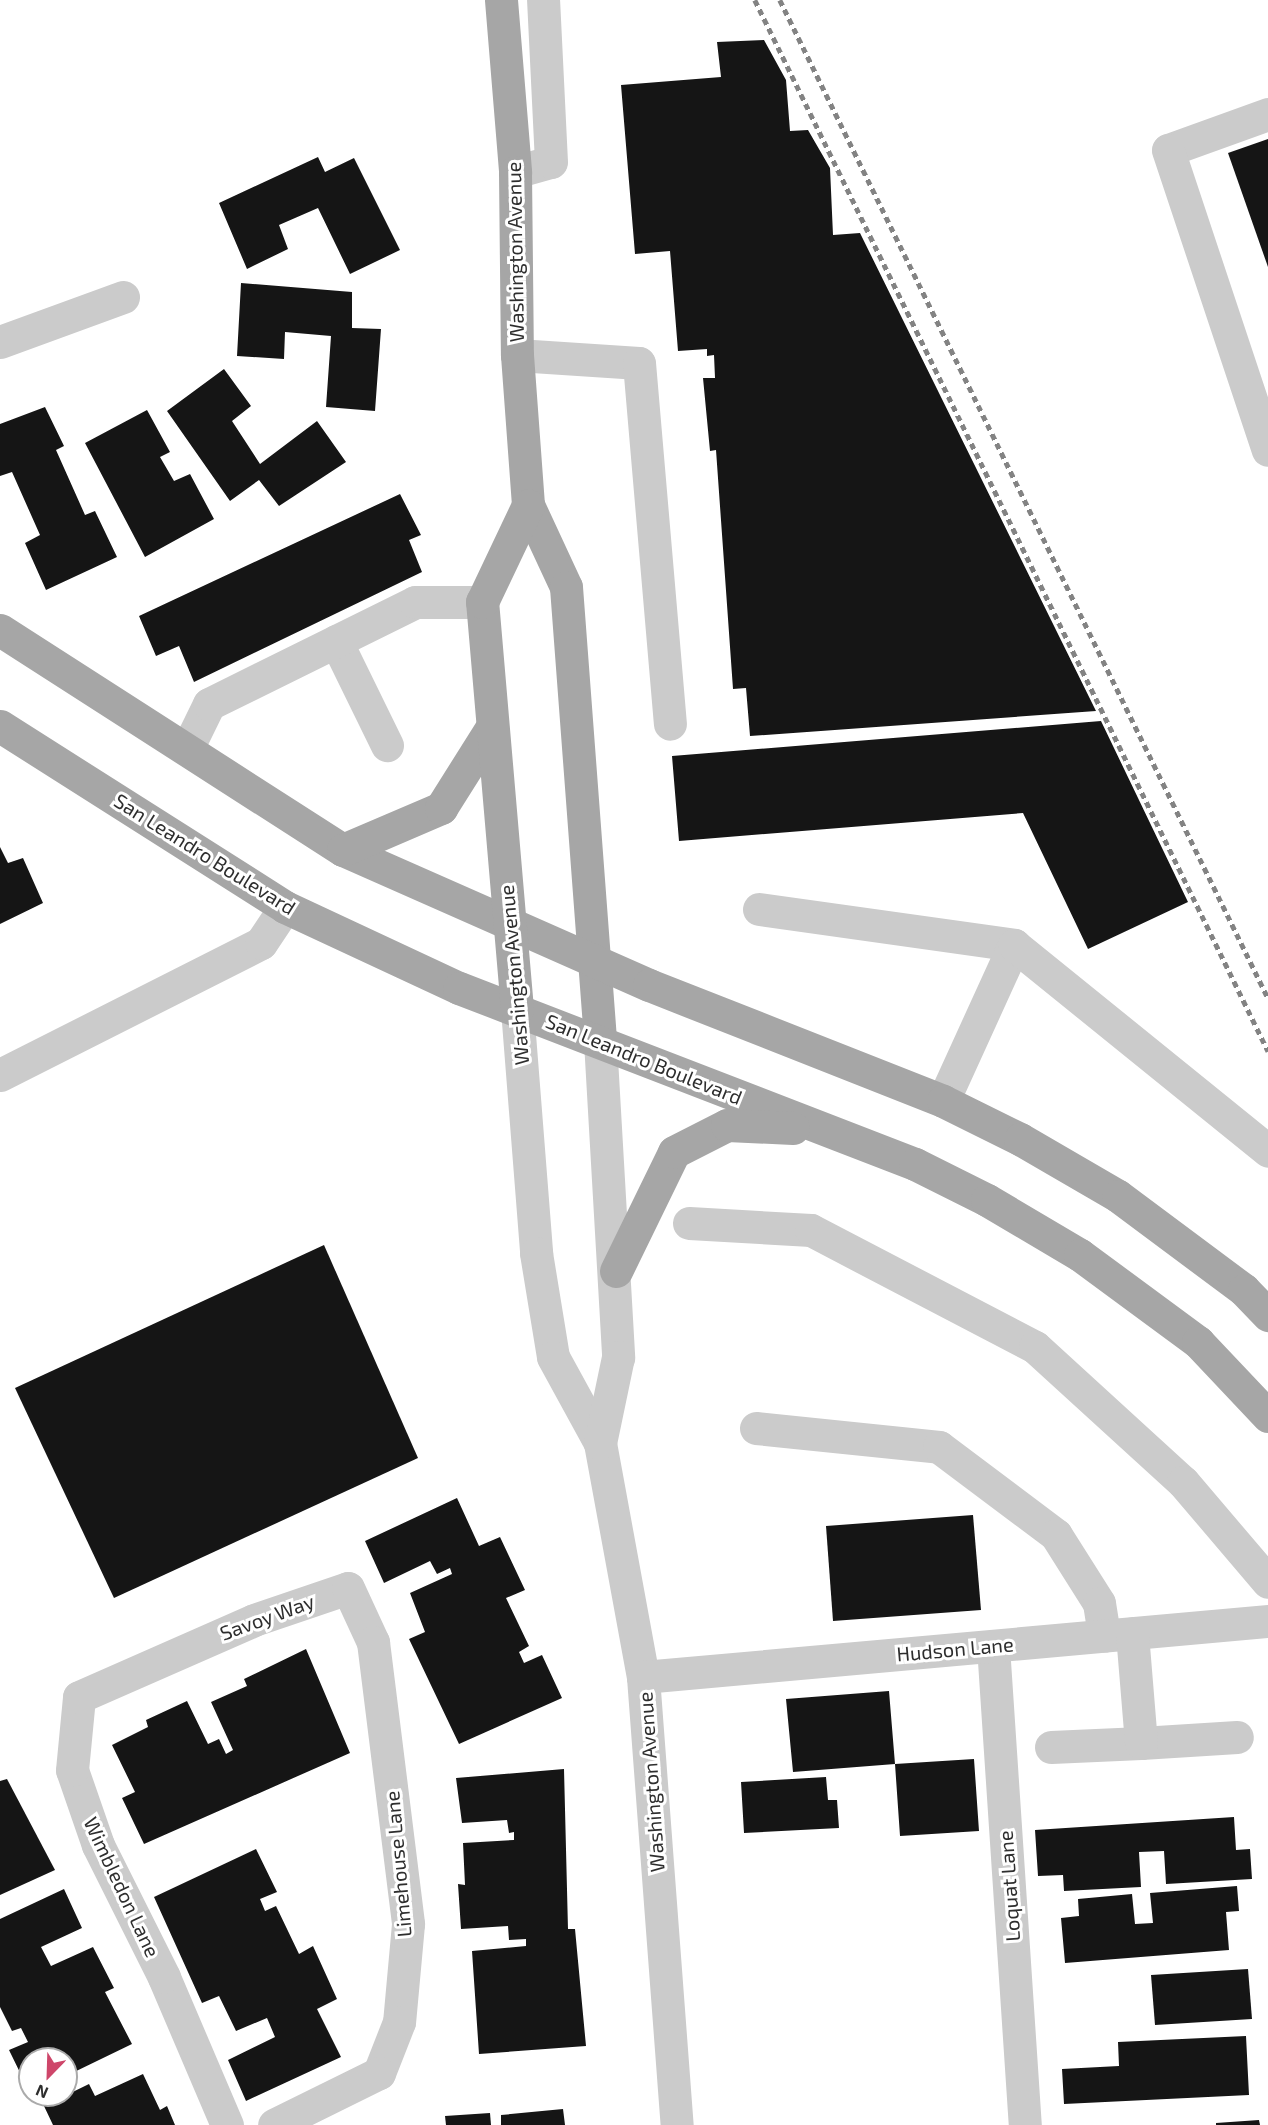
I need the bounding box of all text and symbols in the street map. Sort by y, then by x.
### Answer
street label: Washington Avenue [501,161,529,343]
street label: San Leandro Boulevard [110,788,300,920]
street label: Washington Avenue [494,884,534,1066]
street label: San Leandro Boulevard [542,1009,746,1109]
street label: Savoy Way [216,1589,318,1645]
street label: Hudson Lane [895,1632,1015,1666]
street label: Washington Avenue [633,1691,669,1873]
street label: Limehouse Lane [380,1790,416,1938]
street label: Wimbledon Lane [79,1813,165,1961]
street label: Loquat Lane [993,1830,1025,1942]
north arrow [18,2047,78,2107]
text: N [33,2081,51,2103]

